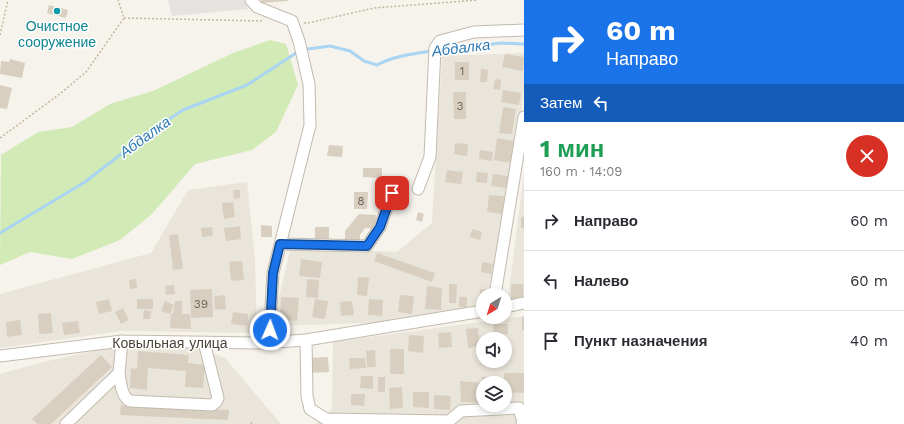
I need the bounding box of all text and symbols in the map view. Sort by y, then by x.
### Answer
marker: Очистное сооружение [52,6,62,16]
text: 60 m [606,14,676,47]
icon: right [540,16,592,68]
place label: Очистное сооружение [18,18,96,50]
water label: Абдалка [430,35,491,61]
text: Направо [606,48,678,69]
house number: 1 [460,64,464,78]
icon: left [590,92,612,114]
text: Затем [540,94,582,112]
house number: 3 [457,99,464,113]
water label: Абдалка [115,112,174,162]
text: 1 мин [540,135,604,163]
button: close [846,135,888,177]
text: 160 m · 14:09 [540,164,622,179]
pin [375,176,409,210]
icon: arrive [381,182,403,204]
house number: 8 [357,194,365,208]
icon: right [540,210,562,232]
text: Направо [574,212,638,230]
text: 60 m [850,212,888,230]
icon: left [540,270,562,292]
text: Налево [574,272,629,290]
text: 60 m [850,272,888,290]
north arrow [476,288,512,324]
map controls [476,288,512,412]
house number: 39 [194,297,208,311]
position arrow [249,309,291,351]
icon: arrive [540,330,562,352]
button: sound [476,332,512,368]
text: Пункт назначения [574,332,707,350]
text: 40 m [850,332,888,350]
street label: Ковыльная улица [112,335,228,351]
button: layers [476,376,512,412]

